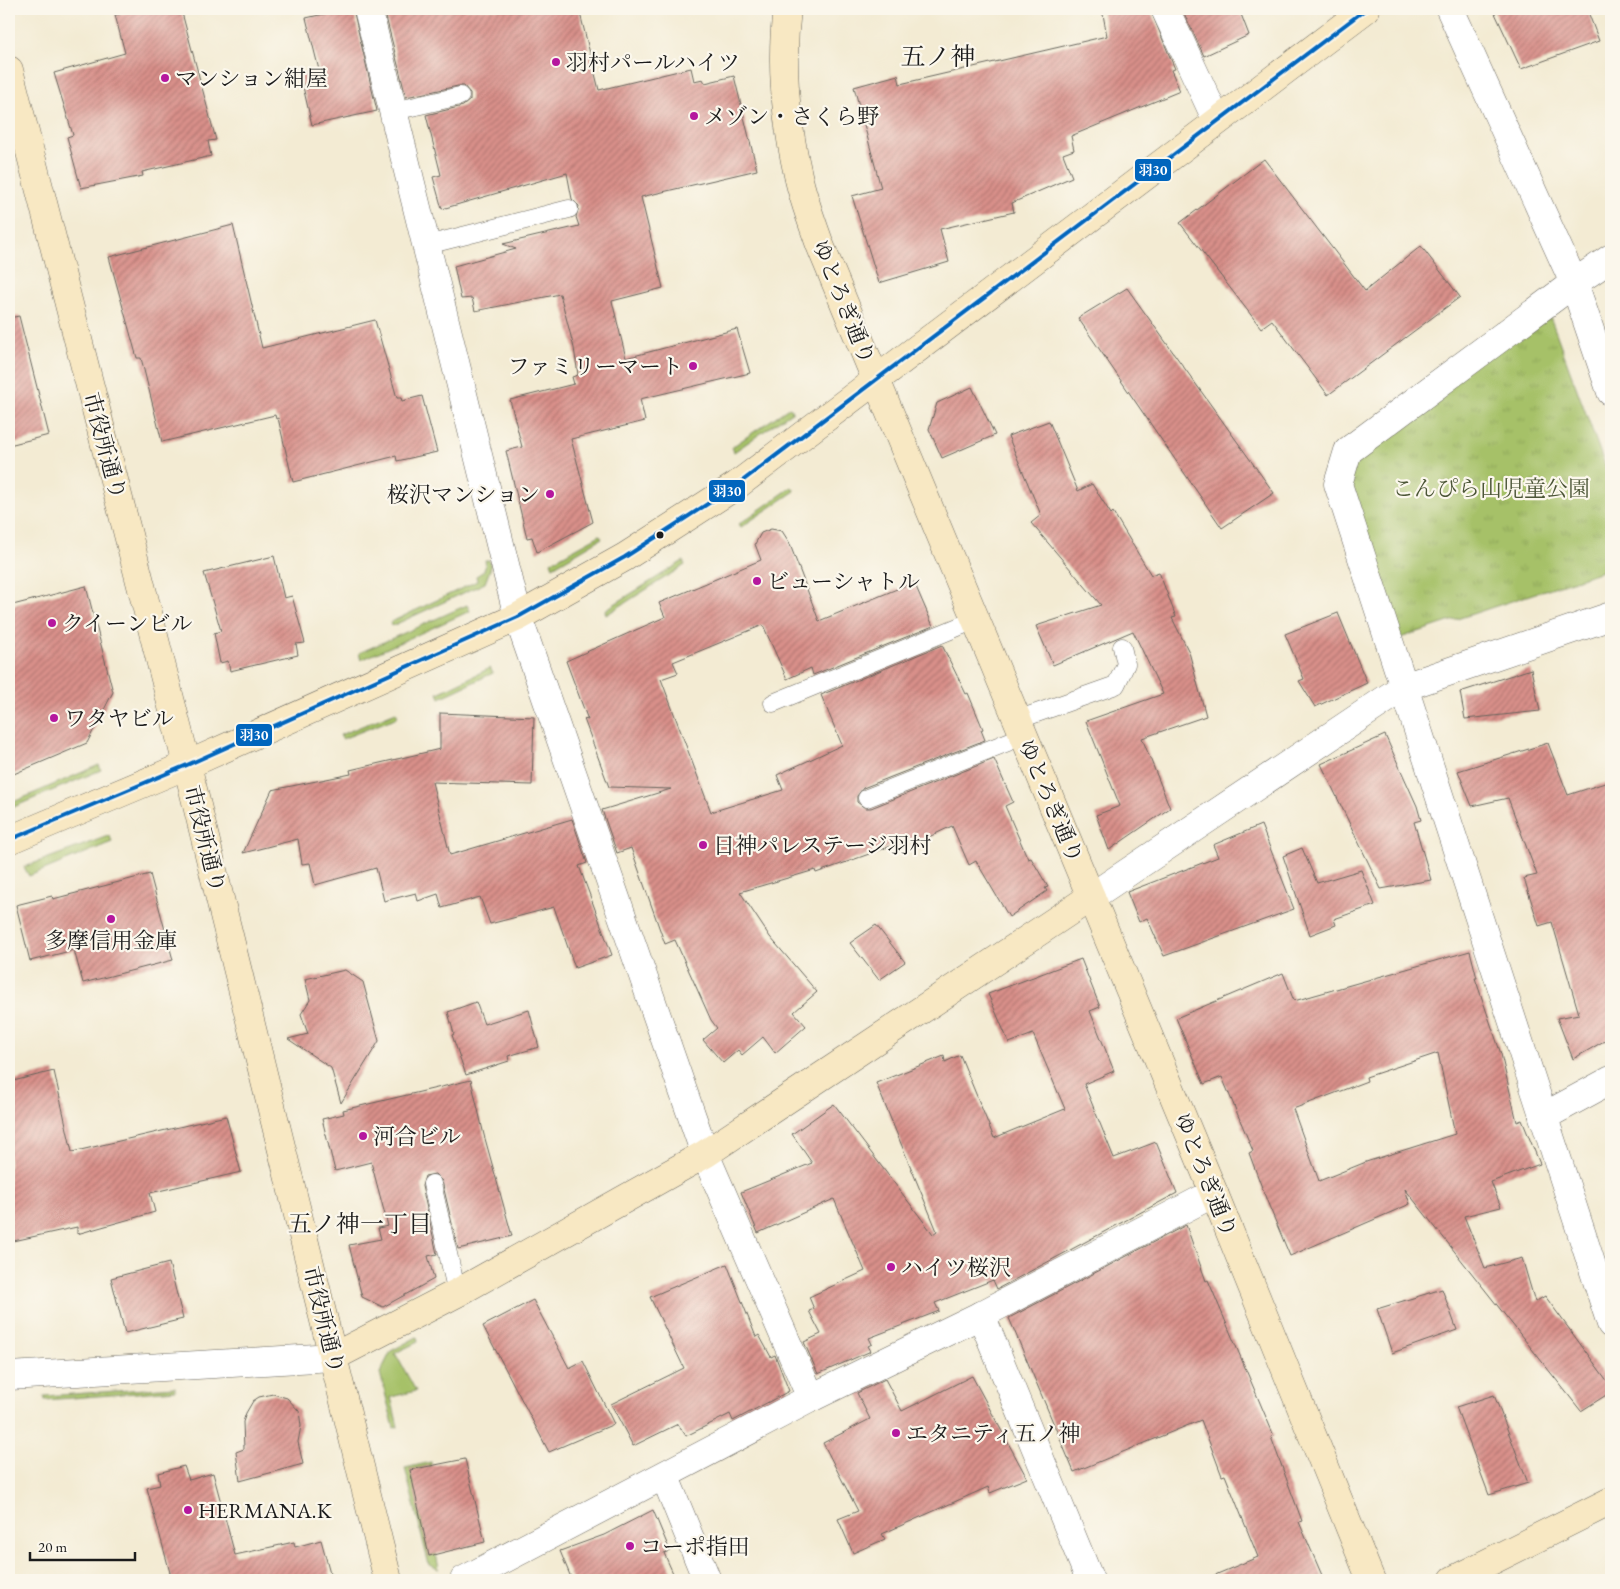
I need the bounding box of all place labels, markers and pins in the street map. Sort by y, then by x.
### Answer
place label: 羽村パールハイツ [566,48,740,77]
marker: 羽村パールハイツ [550,56,562,68]
place label: マンション紺屋 [175,64,328,93]
marker: マンション紺屋 [159,72,171,84]
place label: メゾン・さくら野 [704,102,879,131]
marker: メゾン・さくら野 [688,110,700,122]
place label: ファミリーマート [507,352,683,381]
marker: ファミリーマート [687,360,699,372]
place label: 桜沢マンション [387,480,540,509]
marker: 桜沢マンション [544,488,556,500]
unlabelled marker [655,530,665,540]
place label: ビューシャトル [767,567,920,596]
marker: ビューシャトル [751,575,763,587]
place label: クイーンビル [62,609,192,638]
marker: クイーンビル [46,617,58,629]
place label: ワタヤビル [64,704,174,733]
marker: ワタヤビル [48,712,60,724]
place label: 日神パレステージ羽村 [713,831,931,860]
marker: 日神パレステージ羽村 [697,839,709,851]
marker: 多摩信用金庫 [105,913,117,925]
place label: 多摩信用金庫 [45,926,177,955]
place label: 河合ビル [373,1122,461,1151]
marker: 河合ビル [357,1130,369,1142]
place label: ハイツ桜沢 [901,1253,1011,1282]
marker: ハイツ桜沢 [885,1261,897,1273]
place label: エタニティ五ノ神 [906,1419,1080,1448]
marker: エタニティ五ノ神 [890,1427,902,1439]
place label: HERMANA.K [198,1496,333,1525]
marker: HERMANA.K [182,1504,194,1516]
place label: コーポ指田 [640,1532,750,1561]
marker: コーポ指田 [624,1540,636,1552]

